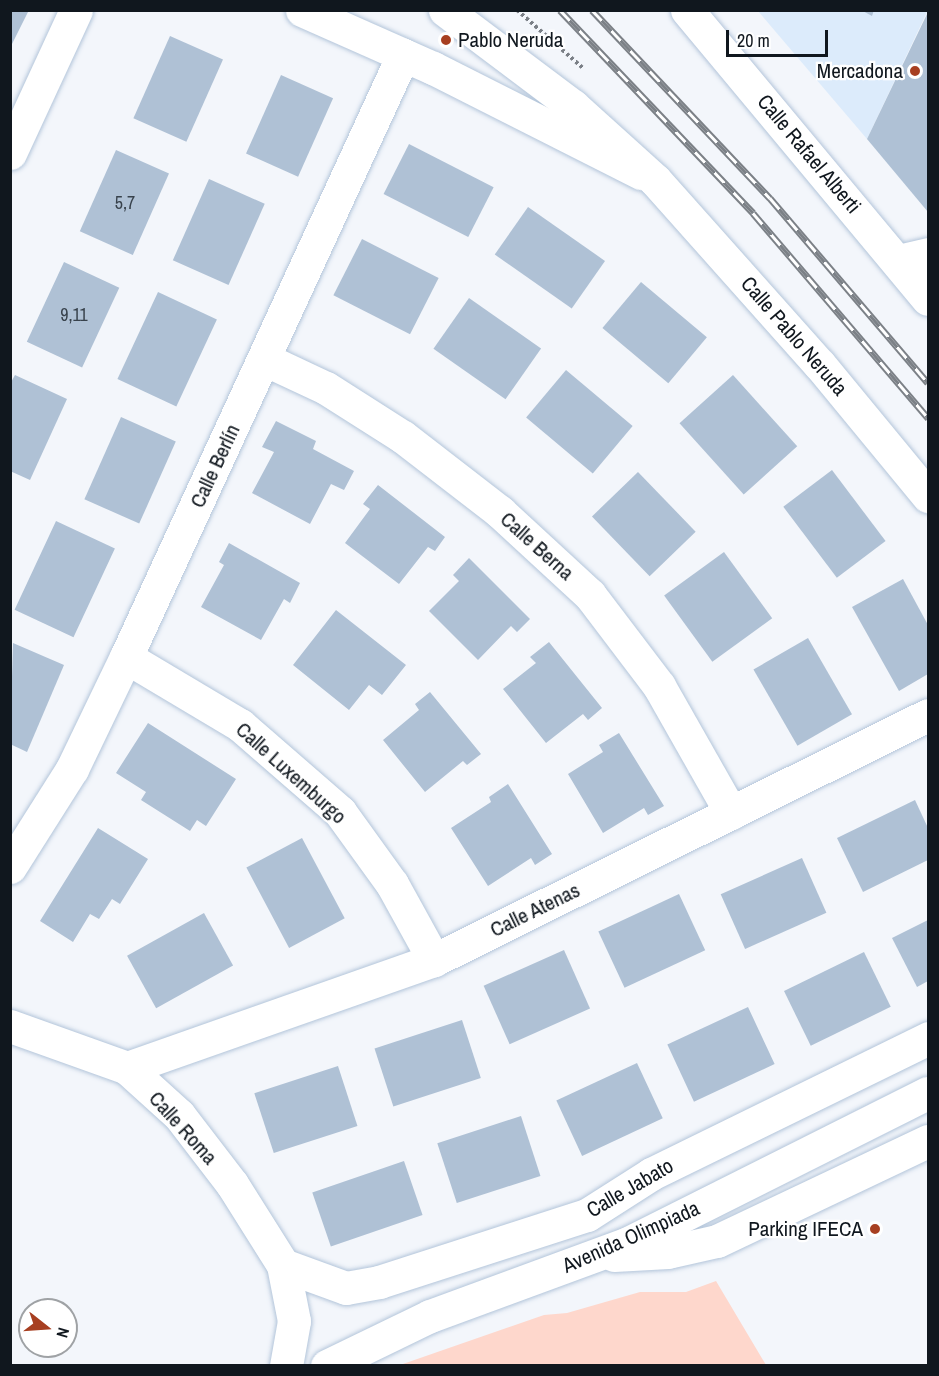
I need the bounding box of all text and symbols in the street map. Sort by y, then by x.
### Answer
scale bar [729,18,831,56]
place label: Pablo Neruda [458,27,563,53]
text: 20 m [737,28,770,53]
marker: Pablo Neruda [439,33,453,47]
place label: Mercadona [817,58,903,84]
marker: Mercadona [908,64,922,78]
street label: Calle Rafael Alberti [752,89,866,219]
house number: 5,7 [115,192,135,214]
street label: Calle Pablo Neruda [736,271,852,401]
house number: 9,11 [60,304,88,326]
street label: Calle Berlín [185,420,245,512]
street label: Calle Berna [495,507,579,585]
street label: Calle Luxemburgo [231,717,351,829]
street label: Calle Atenas [486,877,584,943]
street label: Calle Roma [144,1086,222,1170]
street label: Calle Jabato [582,1153,678,1223]
street label: Avenida Olimpiada [559,1196,703,1278]
place label: Parking IFECA [748,1216,863,1242]
marker: Parking IFECA [868,1222,882,1236]
north arrow [18,1298,78,1358]
text: N [51,1325,75,1340]

